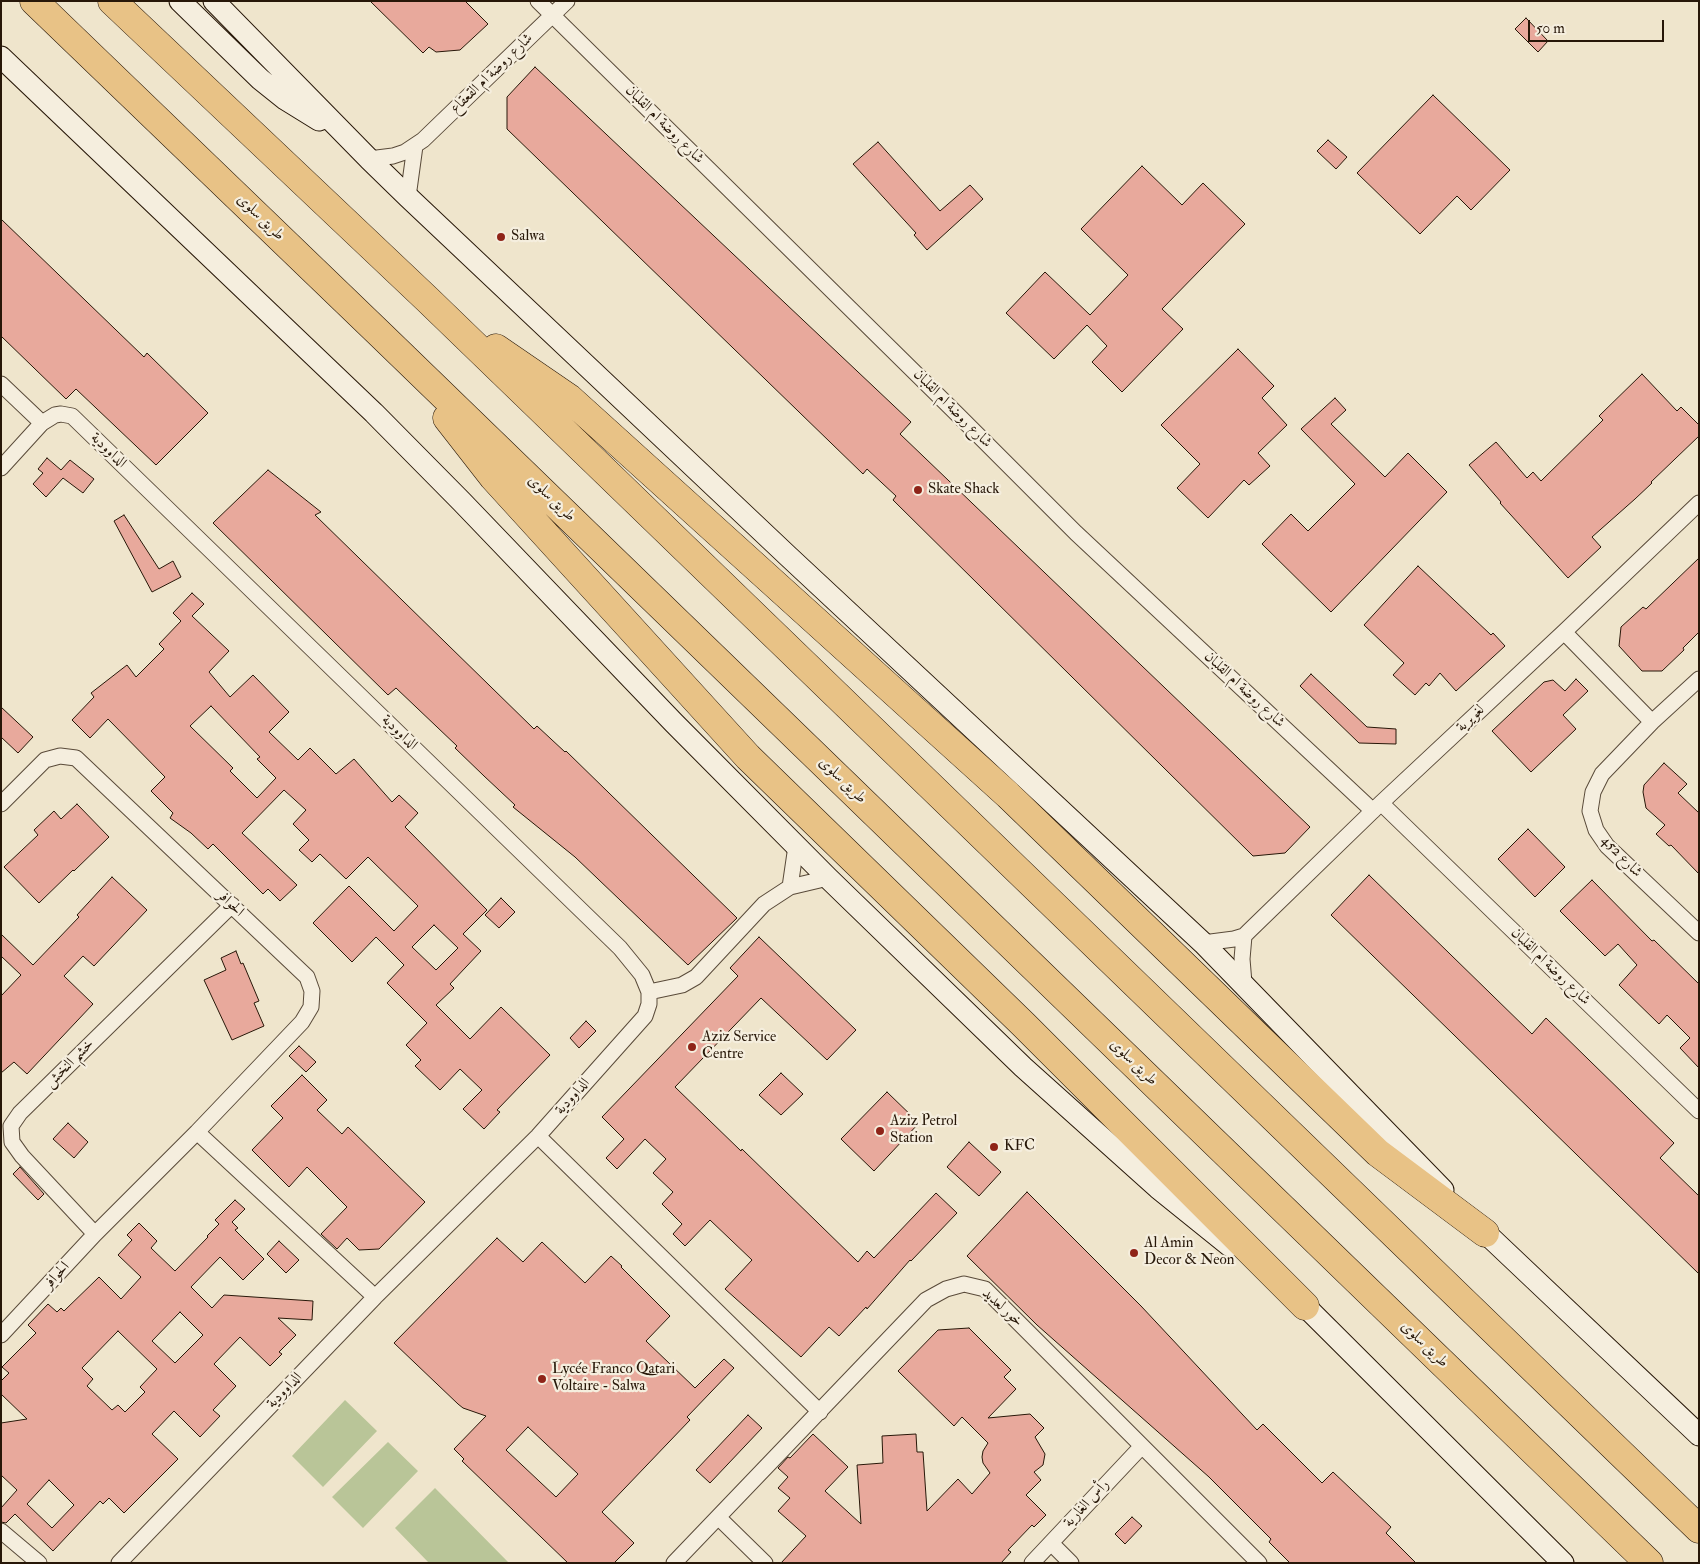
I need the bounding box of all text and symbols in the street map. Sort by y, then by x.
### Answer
scale bar [1530,10,1666,42]
text: 50 m [1536,19,1565,38]
street label: شارع روضة ام القعقاع [447,30,537,118]
street label: شارع روضة ام القلبان [621,82,707,168]
street label: طريق سلوى [232,191,288,245]
place label: Salwa [511,228,545,246]
marker: Salwa [495,231,507,243]
street label: شارع روضة ام القلبان [909,366,995,452]
street label: الداوودية [86,430,130,472]
street label: طريق سلوى [523,472,579,526]
place label: Skate Shack [928,481,999,499]
marker: Skate Shack [912,484,924,496]
street label: شارع روضة ام القلبان [1200,648,1288,732]
street label: لغويرية [1453,701,1489,737]
street label: الداوودية [377,712,421,754]
street label: طريق سلوى [814,754,870,808]
street label: شارع 452 [1597,832,1645,882]
street label: الحوافر [213,887,247,921]
street label: شارع روضة ام القلبان [1506,924,1594,1010]
place label: Aziz Service Centre [702,1029,776,1064]
street label: خشم النخش [42,1036,98,1092]
street label: طريق سلوى [1105,1036,1161,1090]
marker: Aziz Service Centre [686,1041,698,1053]
street label: الداوودية [552,1075,594,1119]
place label: Aziz Petrol Station [890,1113,957,1148]
marker: Aziz Petrol Station [874,1125,886,1137]
place label: KFC [1004,1138,1035,1156]
marker: KFC [988,1141,1000,1153]
place label: Al Amin Decor & Neon [1144,1235,1234,1270]
marker: Al Amin Decor & Neon [1128,1247,1140,1259]
street label: الحوافر [40,1259,74,1293]
street label: خور لعديد [978,1285,1026,1331]
street label: طريق سلوى [1396,1318,1452,1372]
place label: Lycée Franco Qatari Voltaire - Salwa [552,1361,675,1396]
street label: الداوودية [264,1369,306,1413]
marker: Lycée Franco Qatari Voltaire - Salwa [536,1373,548,1385]
street label: رأس الغارية [1060,1476,1114,1532]

